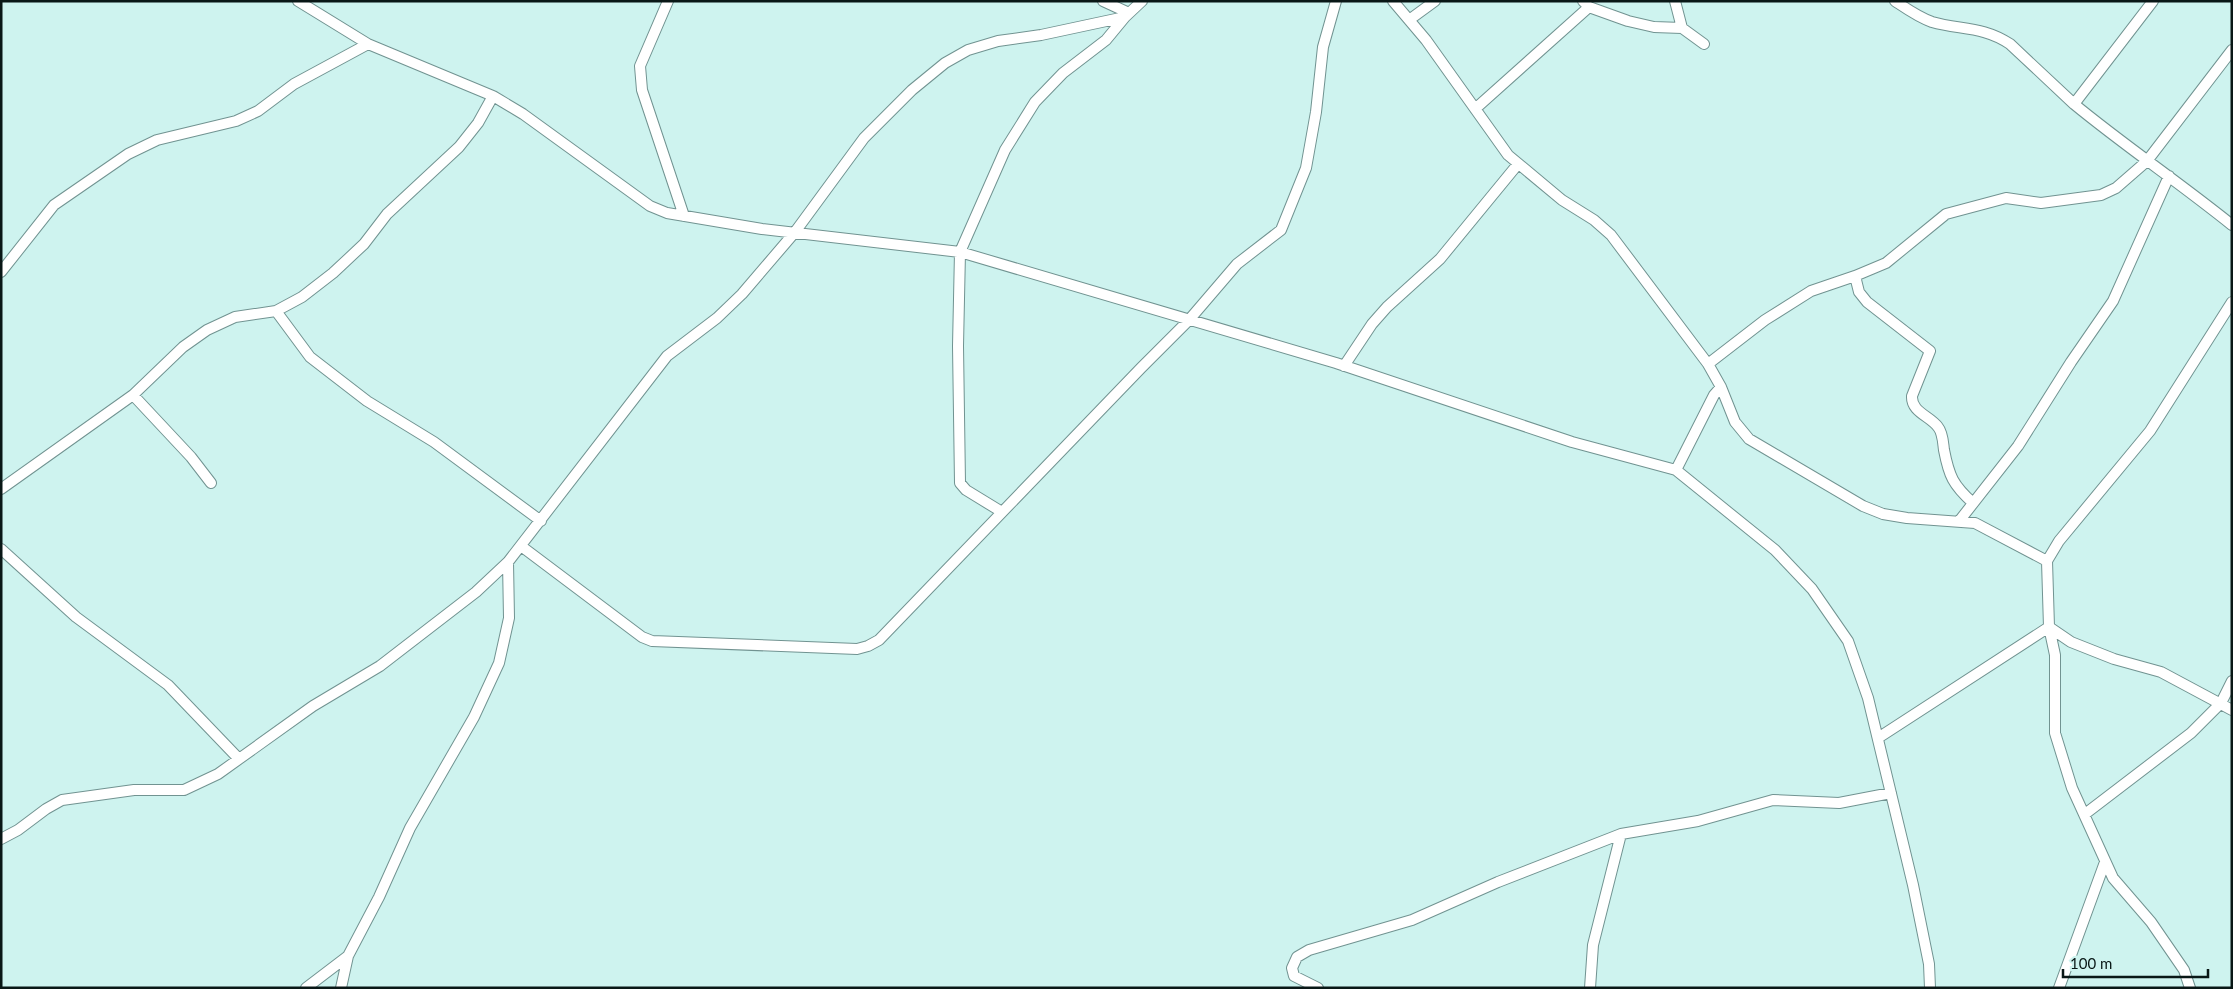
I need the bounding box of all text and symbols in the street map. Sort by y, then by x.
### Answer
scale bar [2063,946,2208,978]
text: 100 m [2070,954,2112,972]

